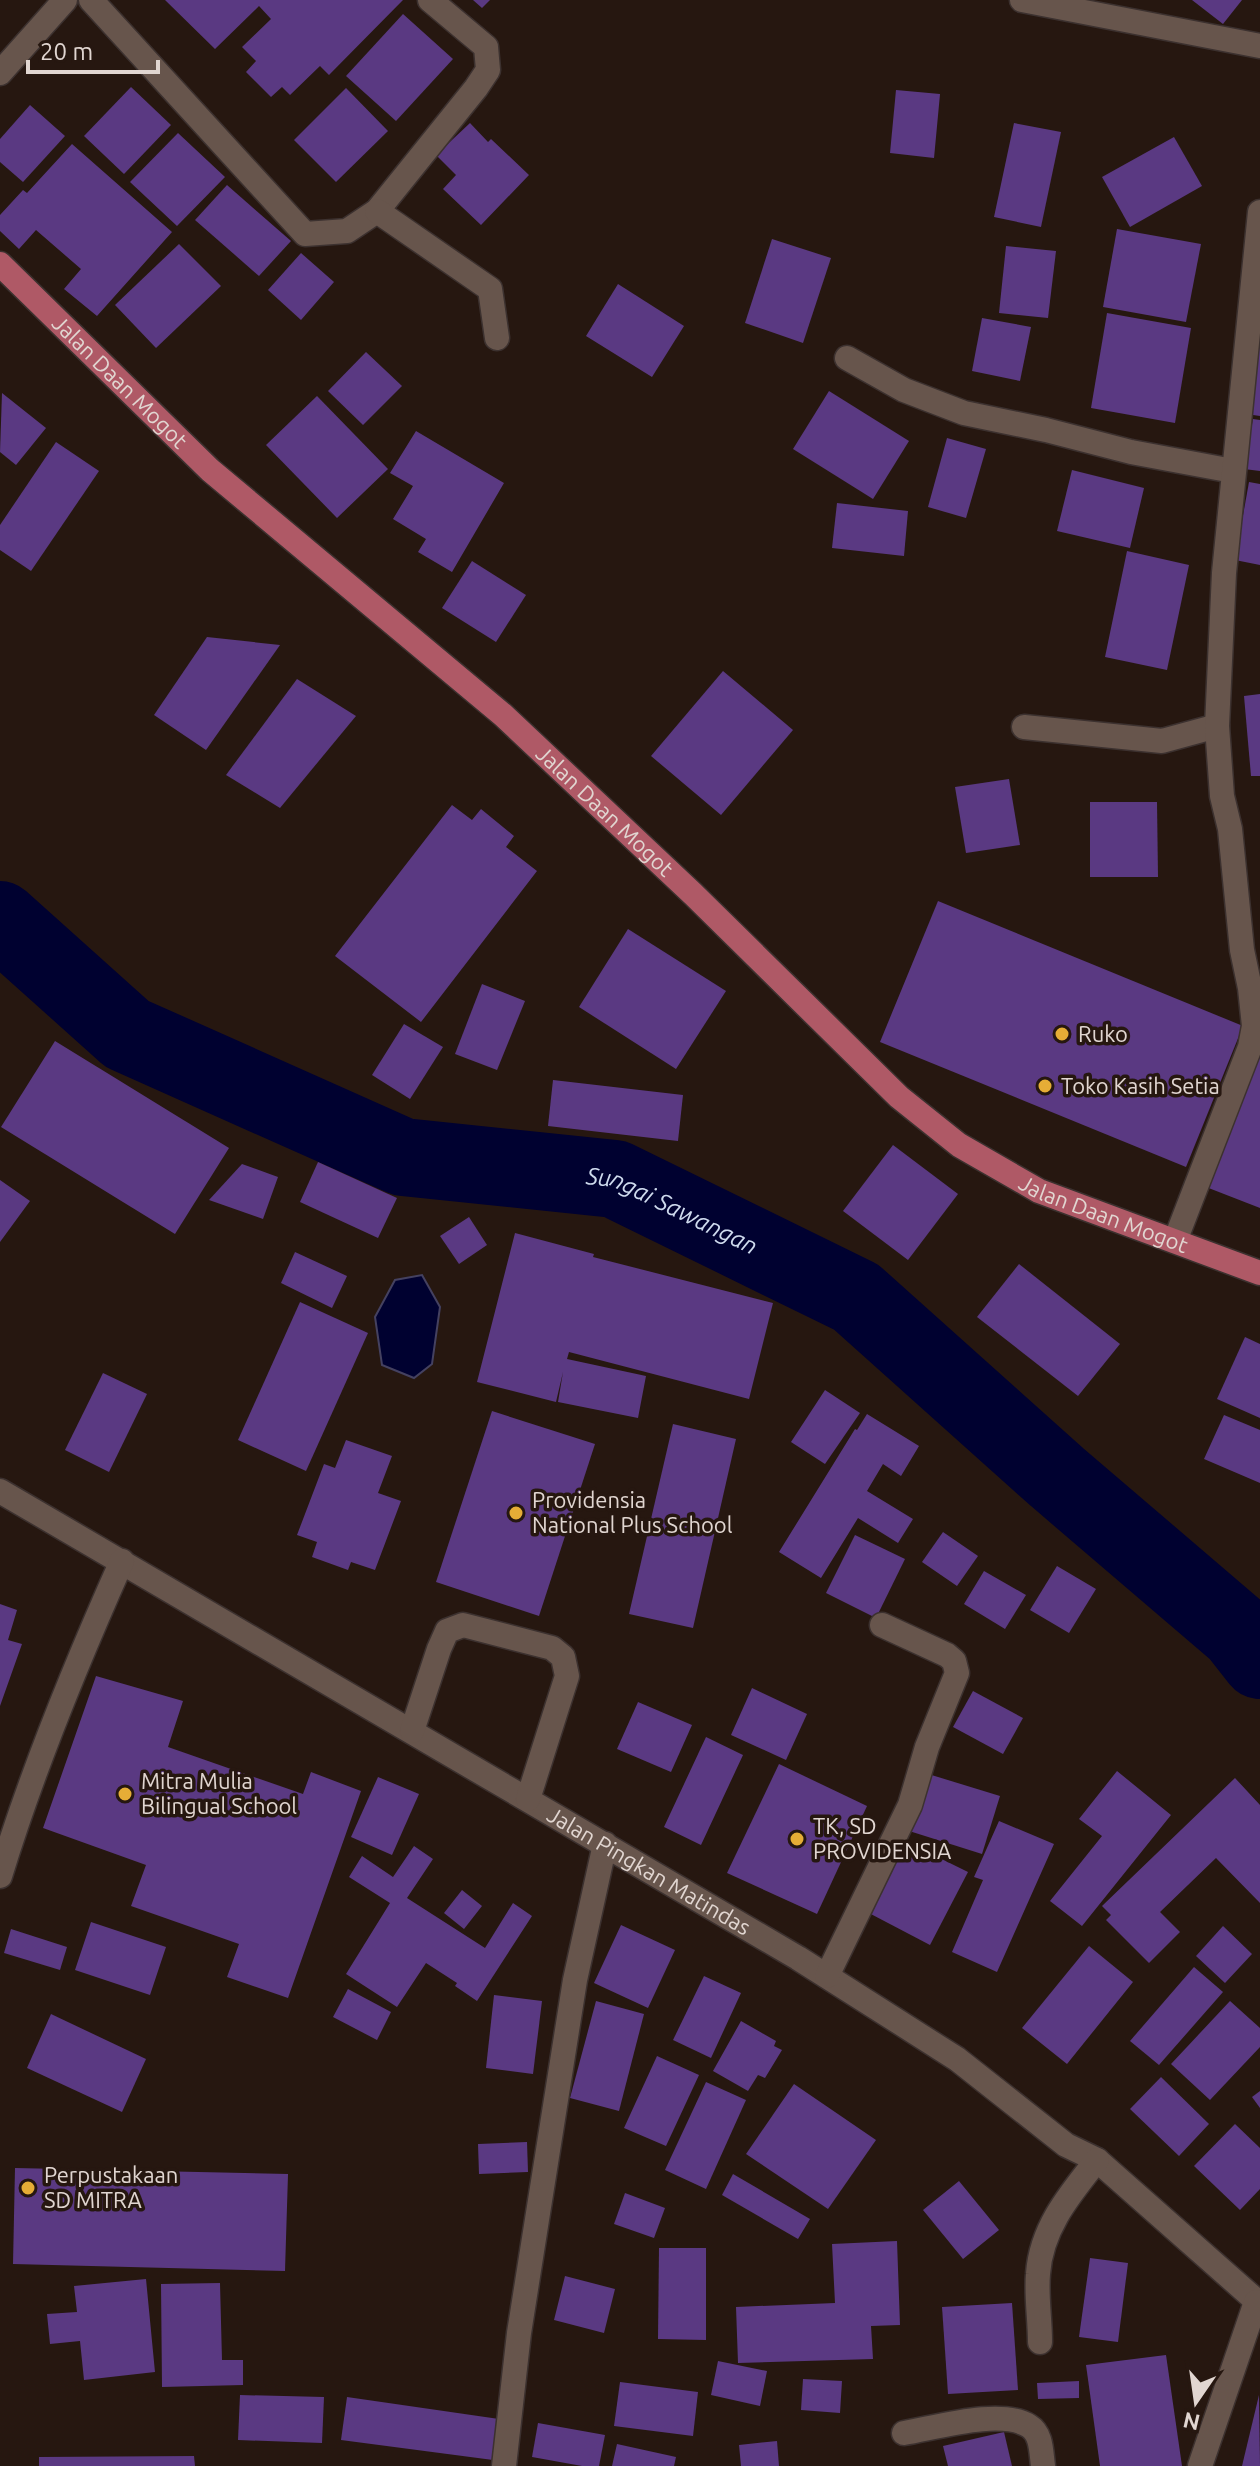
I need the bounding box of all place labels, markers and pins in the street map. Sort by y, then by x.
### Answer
place label: Ruko [1078,1021,1128,1046]
marker: Ruko [1053,1025,1071,1043]
place label: Toko Kasih Setia [1061,1073,1220,1098]
marker: Toko Kasih Setia [1036,1077,1054,1095]
place label: Providensia National Plus School [532,1487,733,1537]
marker: Providensia National Plus School [507,1504,525,1522]
place label: Mitra Mulia Bilingual School [141,1768,297,1818]
marker: Mitra Mulia Bilingual School [116,1785,134,1803]
place label: TK, SD PROVIDENSIA [813,1813,952,1863]
marker: TK, SD PROVIDENSIA [788,1830,806,1848]
place label: Perpustakaan SD MITRA [44,2162,178,2212]
marker: Perpustakaan SD MITRA [19,2179,37,2197]

